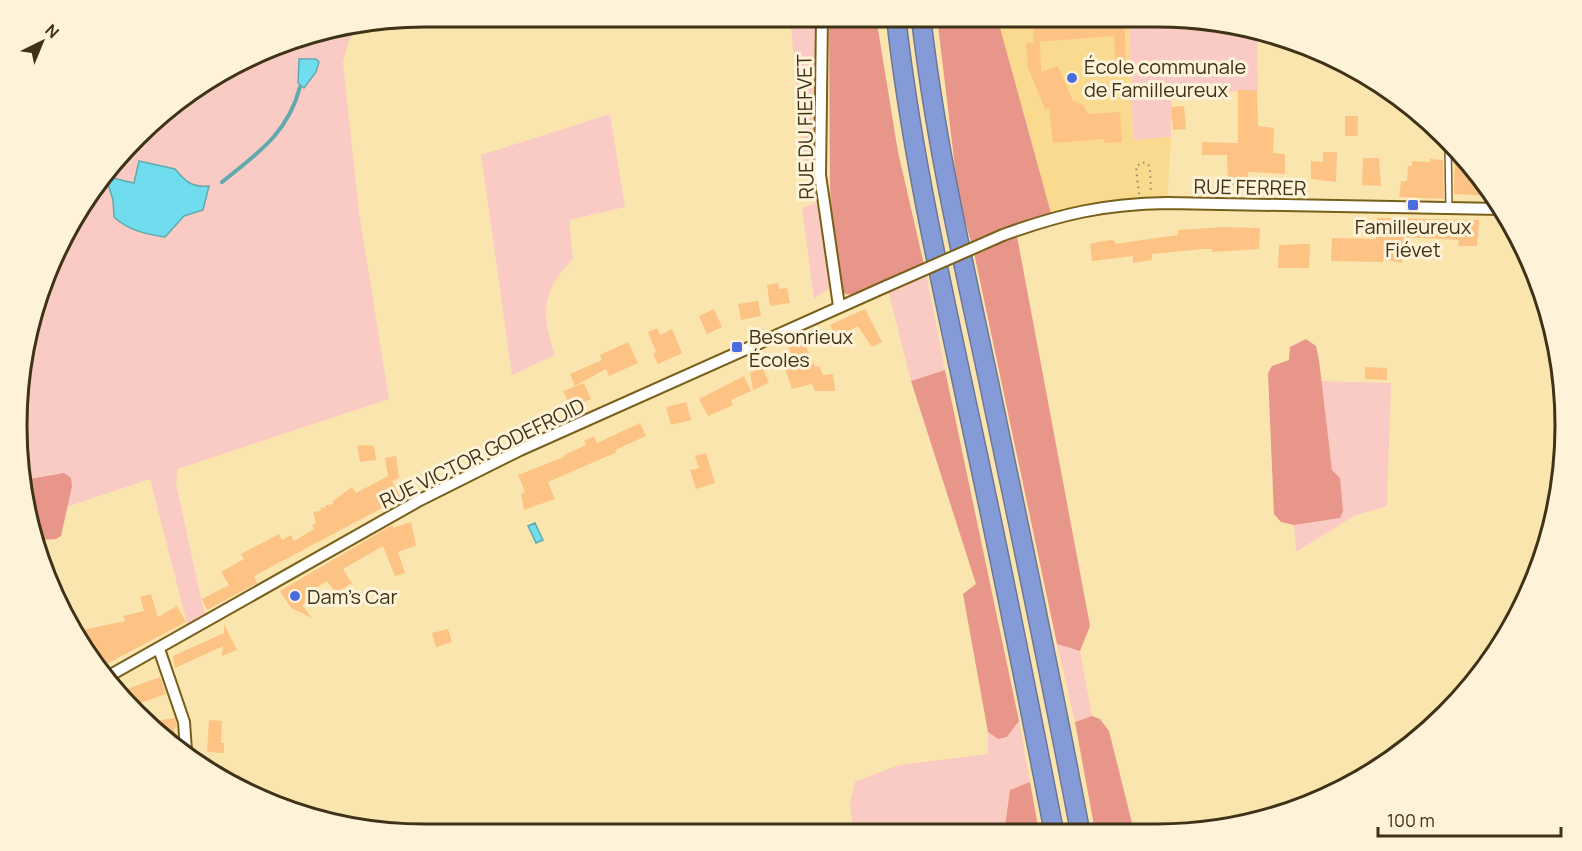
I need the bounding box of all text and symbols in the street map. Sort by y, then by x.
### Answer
north arrow [12,12,72,72]
text: N [41,19,64,43]
place label: École communale de Familleureux [1084,53,1246,103]
street label: RUE DU FIEFVET [790,54,820,200]
marker: École communale de Familleureux [1065,71,1079,85]
street label: RUE FERRER [1193,173,1307,201]
marker: Familleureux Fiévet [1406,198,1420,212]
place label: Familleureux Fiévet [1355,213,1472,263]
place label: Besonrieux Écoles [749,323,854,373]
marker: Besonrieux Écoles [730,340,744,354]
street label: RUE VICTOR GODEFROID [375,392,589,514]
place label: Dam's Car [307,583,398,610]
marker: Dam's Car [288,589,302,603]
scale bar [1378,800,1561,838]
text: 100 m [1387,808,1435,832]

